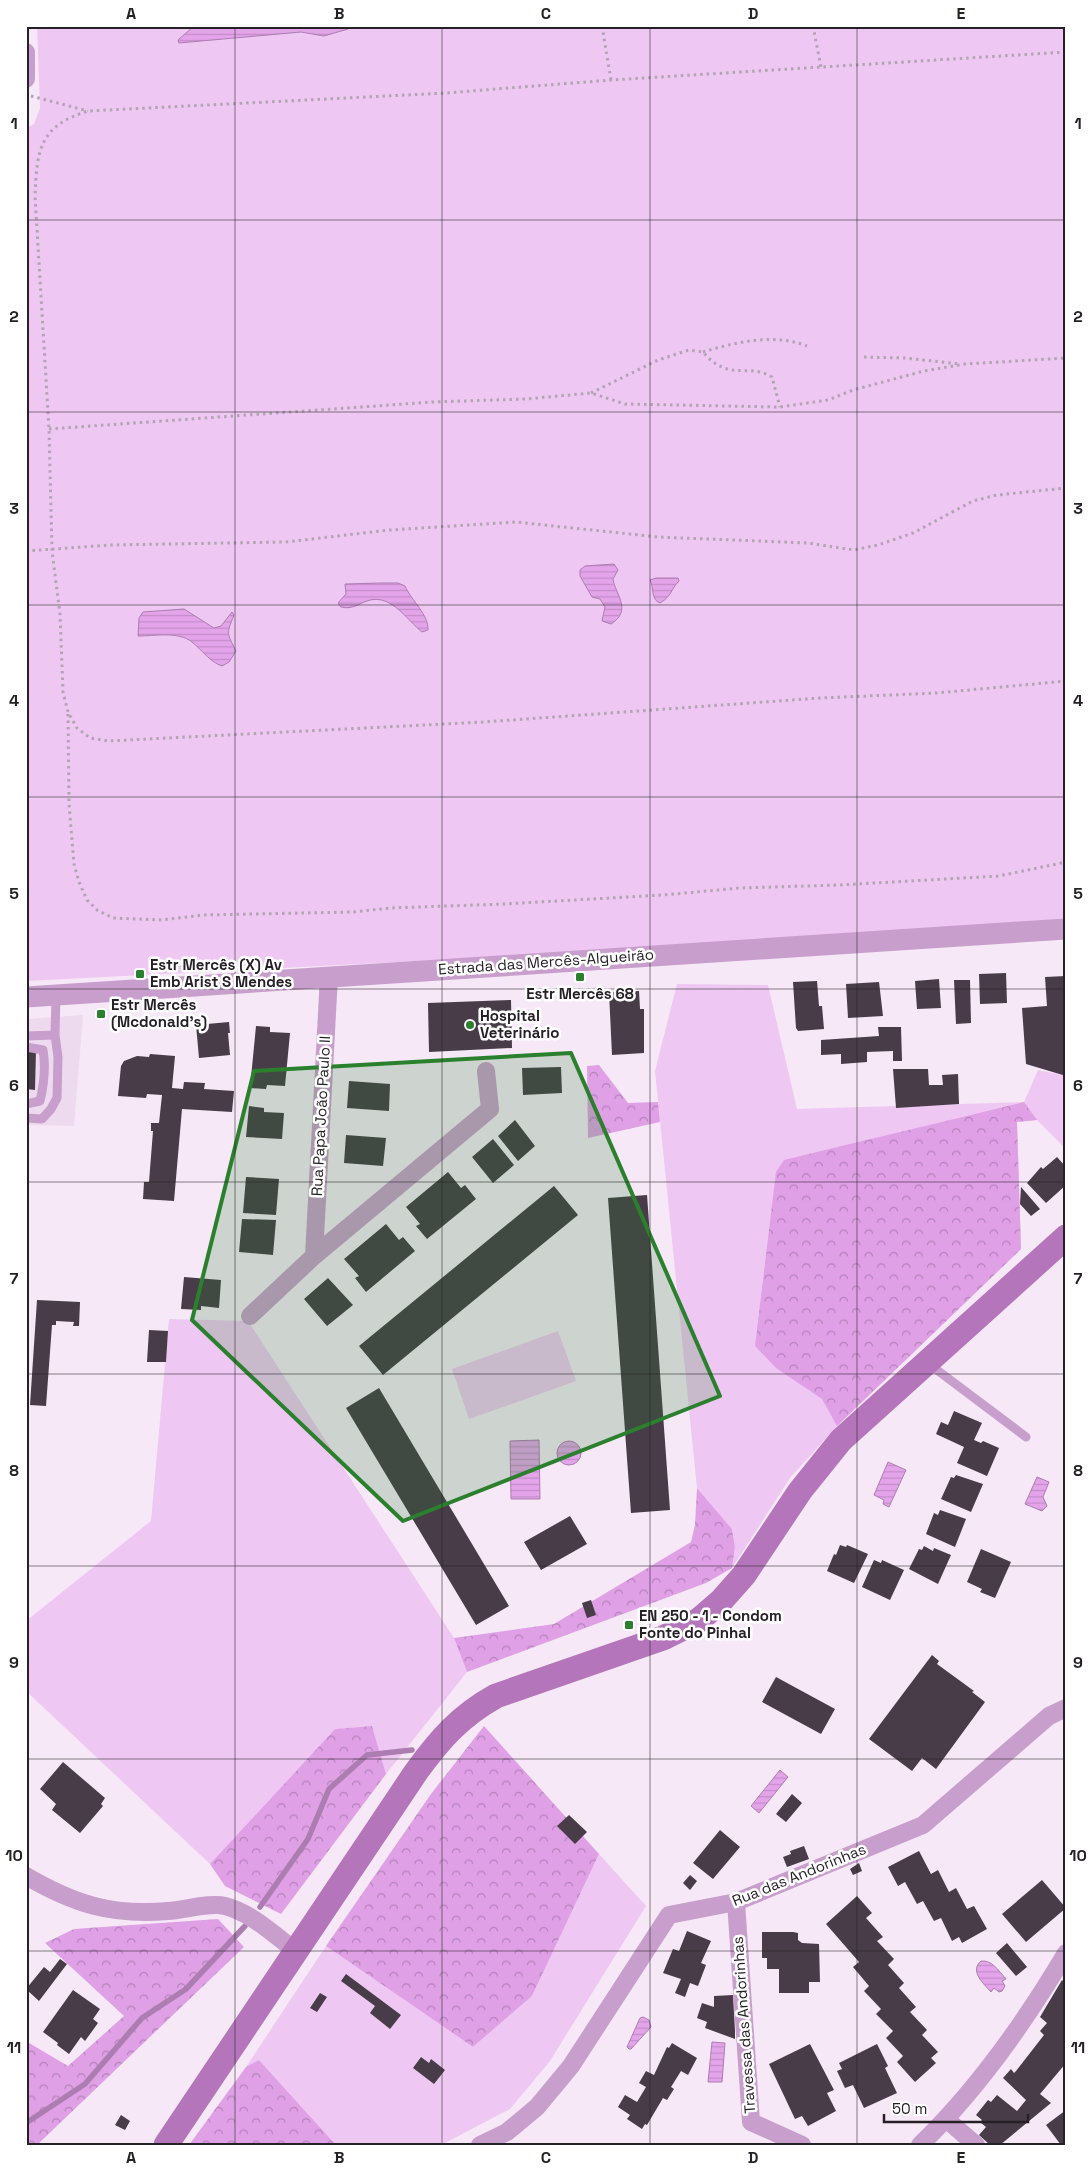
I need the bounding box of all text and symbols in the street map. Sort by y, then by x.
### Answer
text: A [126,3,136,24]
text: B [334,3,344,24]
text: C [541,3,551,24]
text: D [748,3,758,24]
text: E [957,3,966,24]
text: 1 [10,113,18,134]
text: 1 [1074,113,1082,134]
text: 2 [9,306,19,327]
text: 2 [1073,306,1083,327]
text: 3 [9,498,19,519]
text: 3 [1073,498,1083,519]
text: 4 [9,690,19,711]
text: 4 [1073,690,1083,711]
text: 5 [9,883,19,904]
text: 5 [1073,883,1083,904]
street label: Estrada das Mercês-Algueirão [437,944,654,979]
place label: Estr Mercês (X) Av Emb Arist S Mendes [150,955,292,991]
marker: Estr Mercês (X) Av Emb Arist S Mendes [134,968,146,980]
marker: Estr Mercês 68 [574,971,586,983]
place label: Estr Mercês 68 [526,984,634,1003]
place label: Estr Mercês (Mcdonald's) [111,995,207,1031]
place label: Hospital Veterinário [480,1006,559,1042]
marker: Estr Mercês (Mcdonald's) [95,1008,107,1020]
marker: Hospital Veterinário [464,1019,476,1031]
street label: Rua Papa João Paulo II [307,1035,334,1197]
text: 6 [9,1075,19,1096]
text: 6 [1073,1075,1083,1096]
text: 7 [10,1268,19,1289]
text: 7 [1074,1268,1083,1289]
text: 8 [9,1460,19,1481]
text: 8 [1073,1460,1083,1481]
place label: EN 250 - 1 - Condom Fonte do Pinhal [639,1606,782,1642]
marker: EN 250 - 1 - Condom Fonte do Pinhal [623,1619,635,1631]
text: 9 [9,1652,19,1673]
text: 9 [1073,1652,1083,1673]
street label: Rua das Andorinhas [729,1839,869,1910]
text: 10 [5,1845,23,1866]
text: 10 [1069,1845,1087,1866]
street label: Travessa das Andorinhas [728,1936,759,2114]
text: 11 [7,2037,21,2058]
text: 11 [1071,2037,1085,2058]
scale bar [884,2091,1028,2123]
text: 50 m [892,2099,927,2118]
text: A [126,2147,136,2168]
text: B [334,2147,344,2168]
text: C [541,2147,551,2168]
text: D [748,2147,758,2168]
text: E [957,2147,966,2168]

